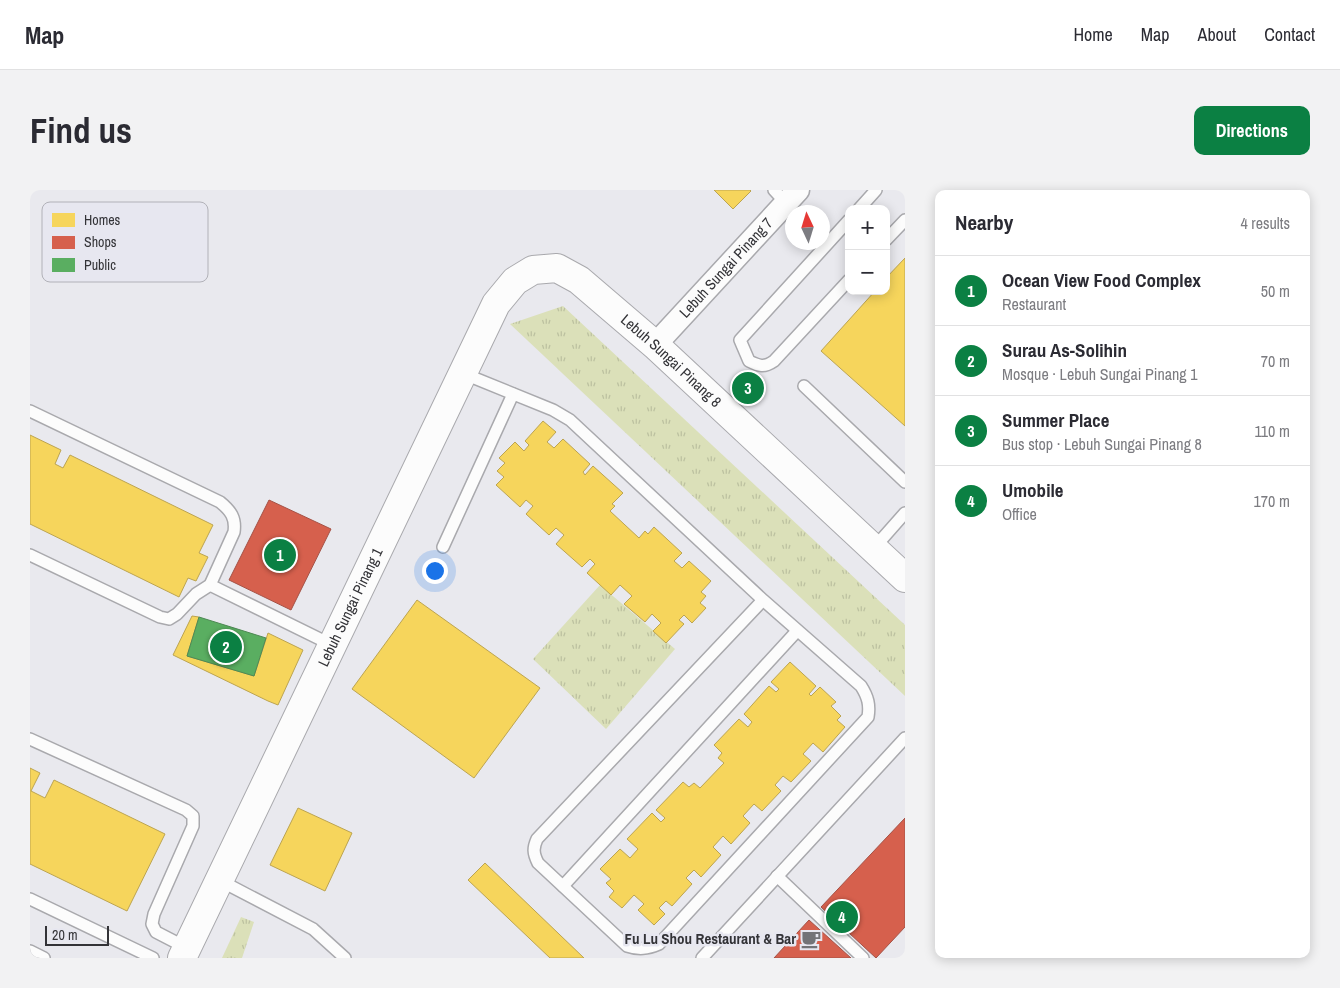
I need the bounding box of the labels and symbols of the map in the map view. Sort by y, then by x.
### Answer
legend [42,202,208,282]
north arrow [785,205,830,250]
text: Homes [84,211,121,229]
street label: Lebuh Sungai Pinang 7 [674,213,778,322]
text: Shops [84,233,117,251]
text: Public [84,256,116,274]
street label: Lebuh Sungai Pinang 8 [616,309,726,412]
pin: 3 [732,369,764,407]
pin: 1 [264,536,296,574]
street label: Lebuh Sungai Pinang 1 [312,544,387,670]
your location [422,558,448,584]
pin: 2 [210,628,242,666]
pin: 4 [826,898,858,936]
scale bar [45,923,109,946]
place label: Fu Lu Shou Restaurant & Bar [624,928,796,949]
cafe icon: Fu Lu Shou Restaurant & Bar [800,928,822,950]

